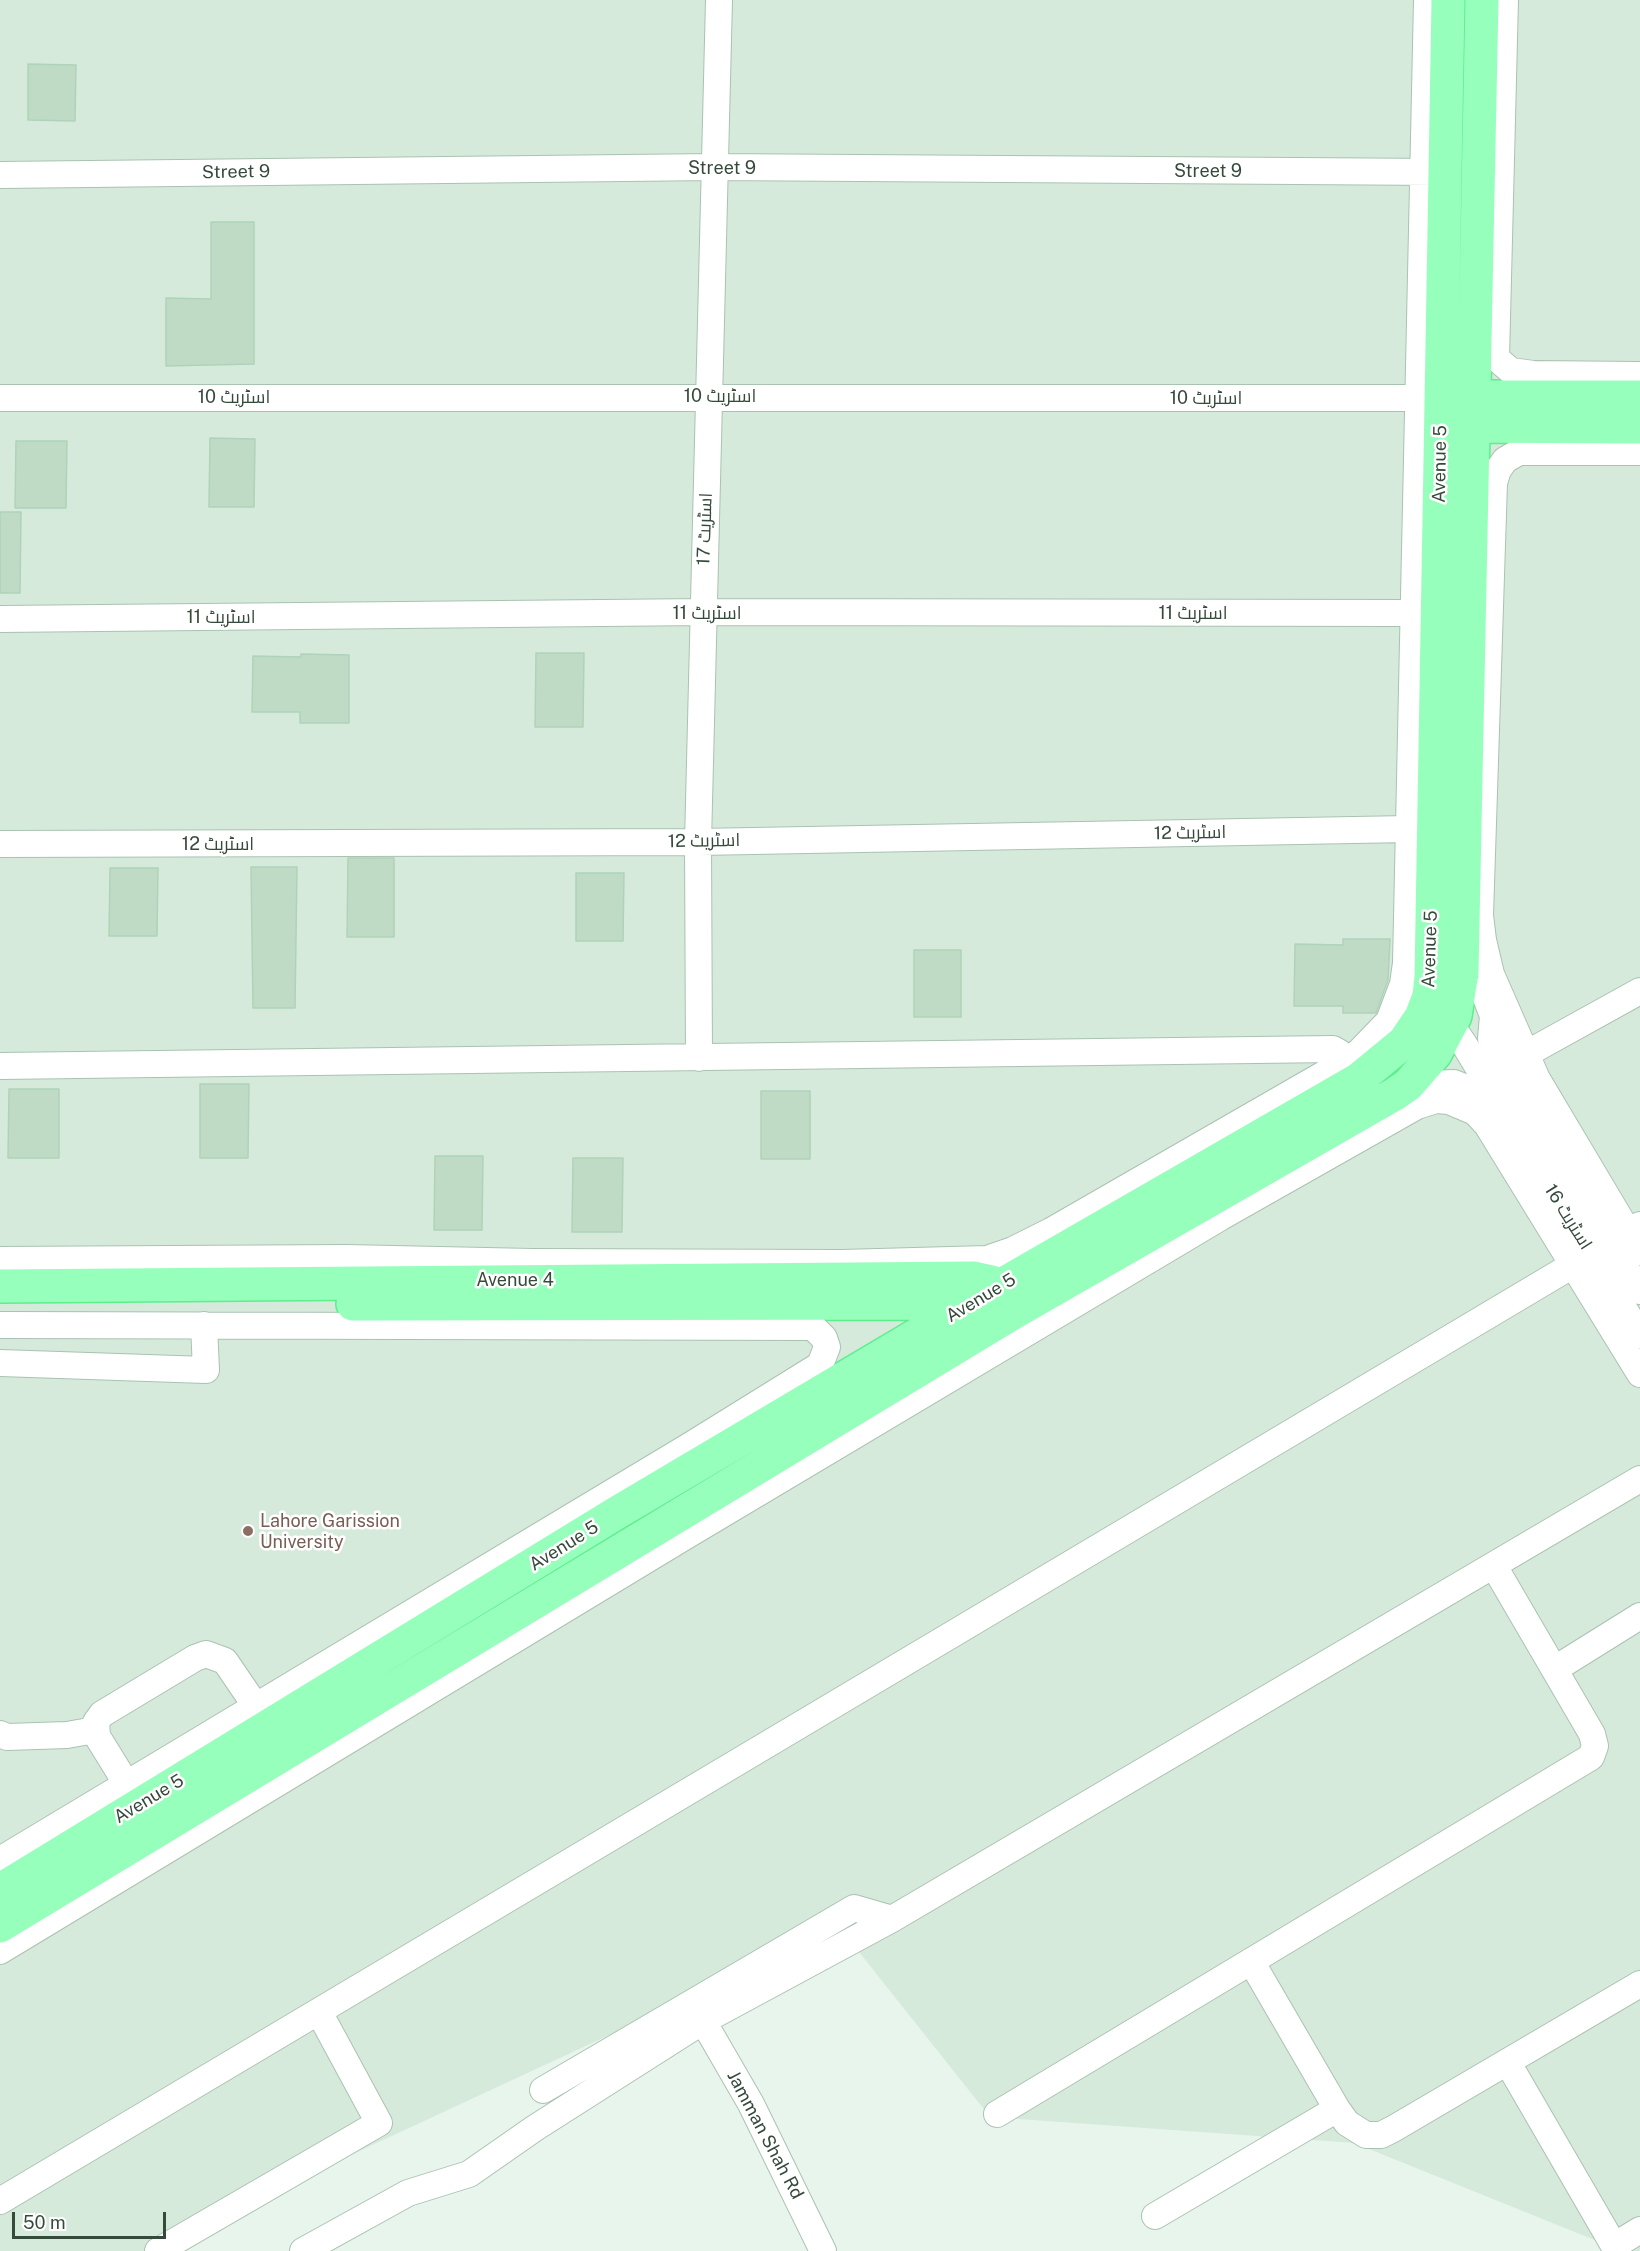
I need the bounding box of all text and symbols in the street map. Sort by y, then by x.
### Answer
street label: Street 9 [688,157,756,179]
street label: Street 9 [1174,160,1242,182]
street label: Street 9 [202,161,270,183]
street label: اسٹریٹ 10 [684,385,756,407]
street label: اسٹریٹ 10 [198,386,270,408]
street label: اسٹریٹ 10 [1170,387,1242,409]
street label: Avenue 5 [1429,425,1451,503]
street label: اسٹریٹ 17 [693,492,717,566]
street label: اسٹریٹ 11 [673,602,741,624]
street label: اسٹریٹ 11 [1159,602,1227,624]
street label: اسٹریٹ 11 [187,606,255,628]
street label: اسٹریٹ 12 [1154,822,1226,844]
street label: اسٹریٹ 12 [668,830,740,852]
street label: اسٹریٹ 12 [182,833,254,855]
street label: Avenue 5 [1418,910,1442,988]
street label: اسٹریٹ 16 [1540,1180,1596,1254]
street label: Avenue 4 [476,1269,554,1291]
street label: Avenue 5 [942,1269,1020,1327]
place label: Lahore Garission University [260,1510,400,1552]
street label: Avenue 5 [525,1516,603,1576]
marker: Lahore Garission University [241,1524,255,1538]
street label: Avenue 5 [110,1770,188,1828]
street label: Jamman Shah Rd [722,2067,808,2203]
scale bar [15,2200,170,2238]
text: 50 m [23,2212,66,2233]

